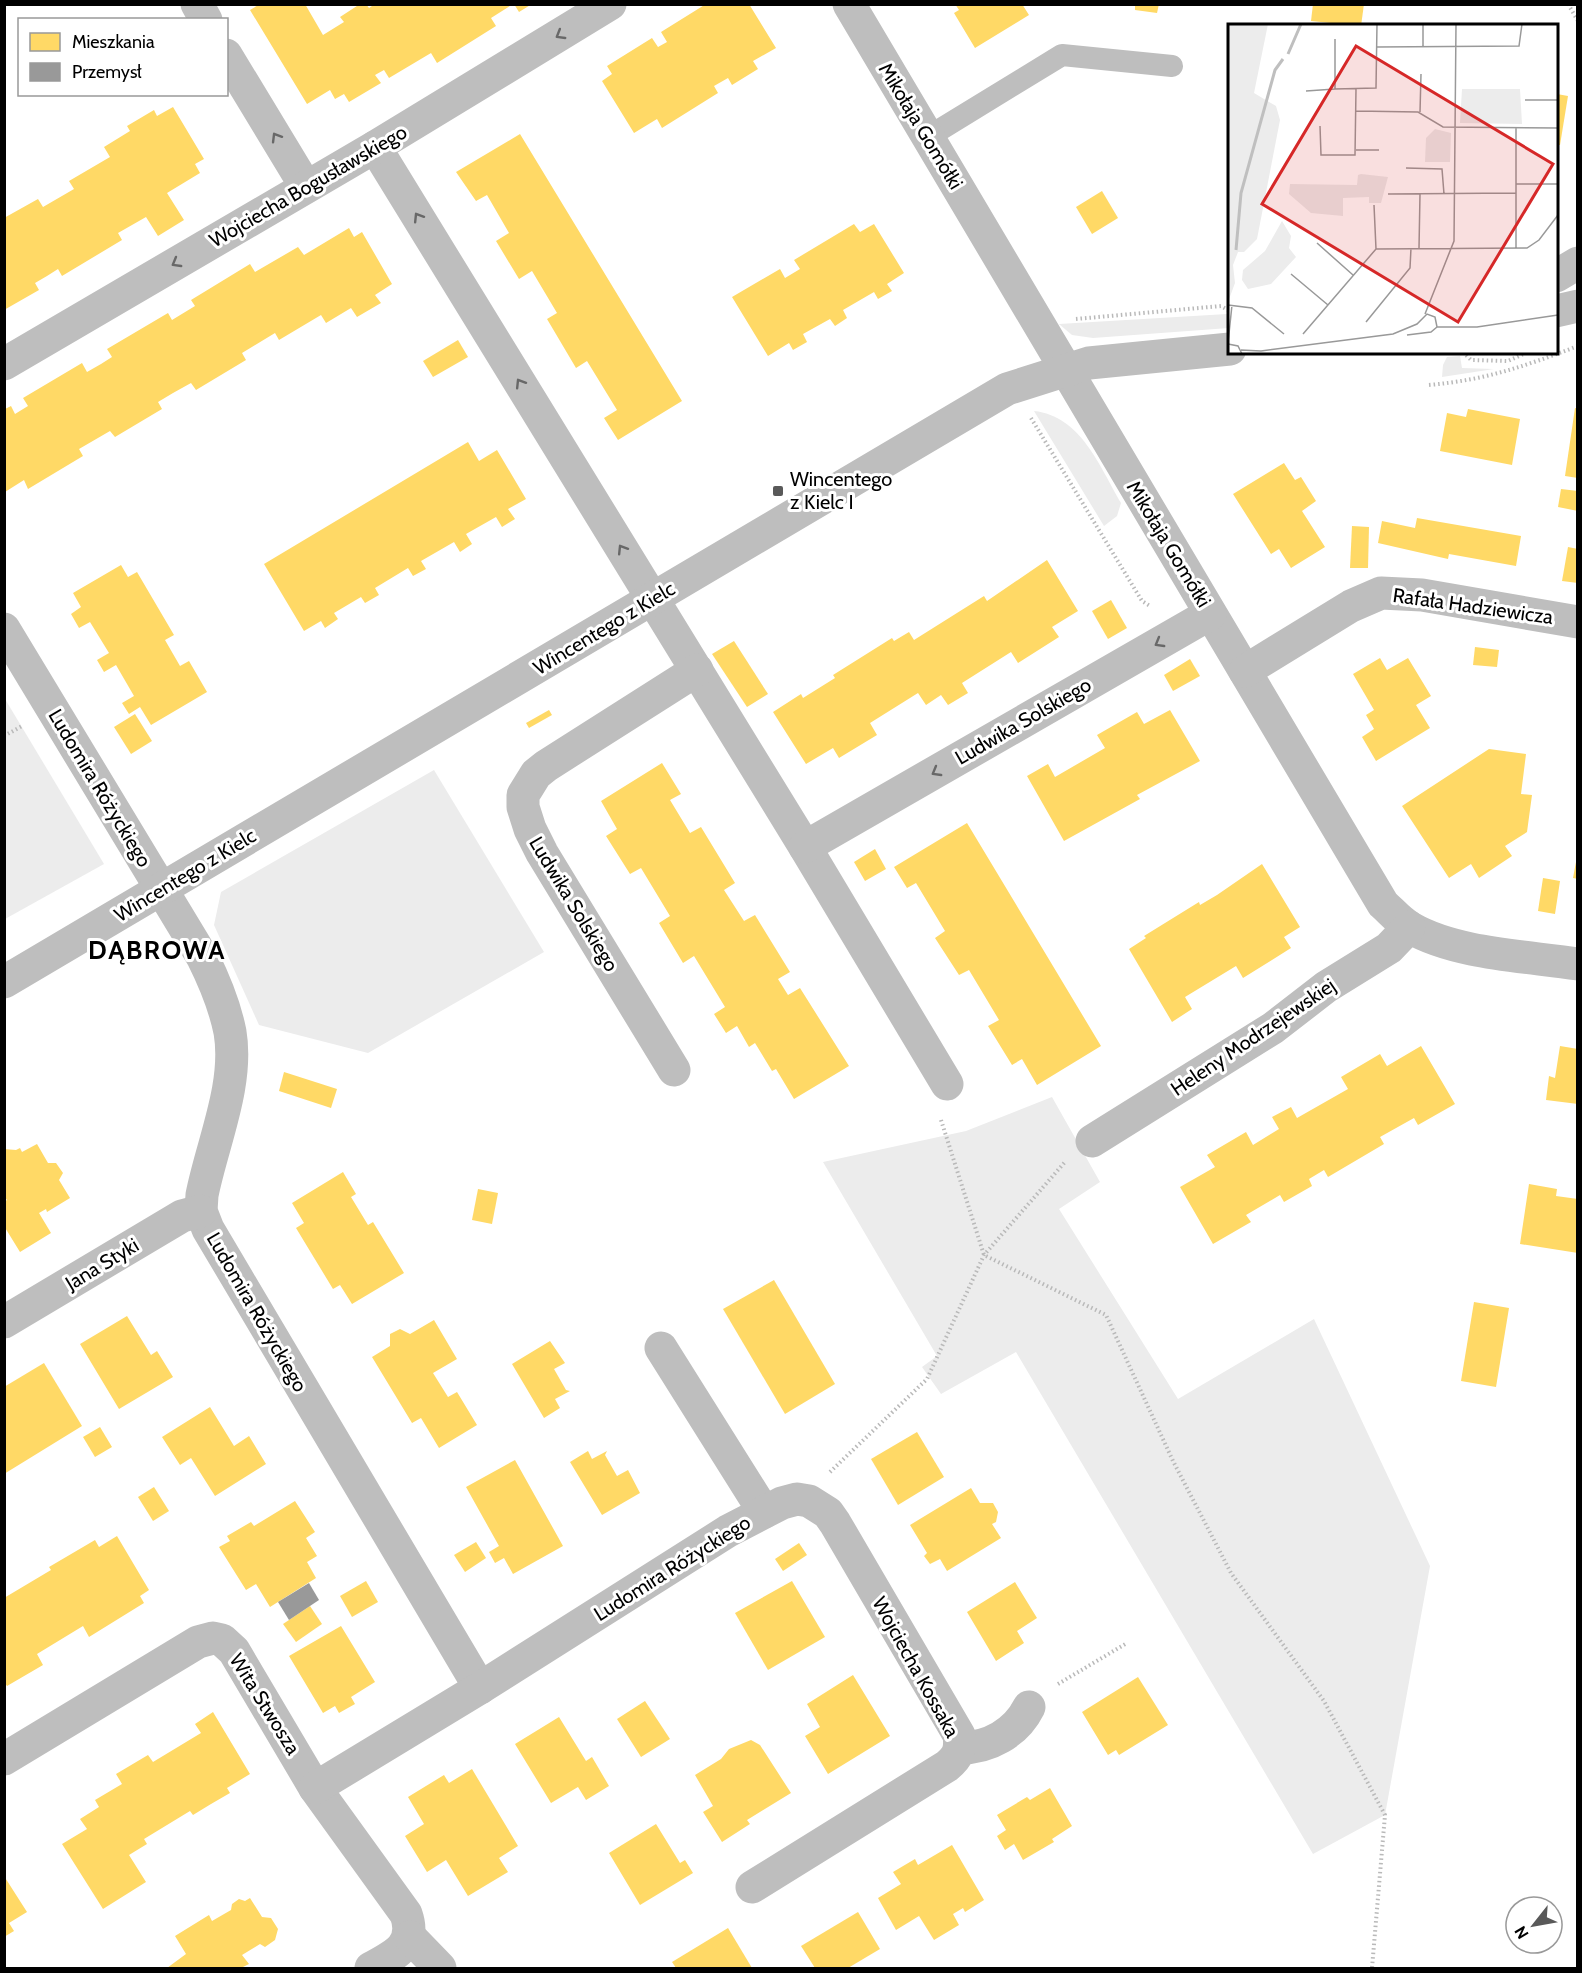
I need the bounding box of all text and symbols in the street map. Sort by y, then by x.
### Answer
legend [18,18,228,96]
inset map [1228,24,1558,354]
one-way arrow [556,27,566,39]
text: Mieszkania [72,31,155,53]
street label: Mikołaja Gomółki [874,58,968,194]
text: Przemysł [72,61,142,83]
street label: Wojciecha Bogusławskiego [205,120,411,252]
one-way arrow [271,133,283,143]
one-way arrow [413,213,425,223]
one-way arrow [172,256,182,268]
one-way arrow [515,379,527,389]
place label: Wincentego z Kielc I [790,467,892,514]
street label: Mikołaja Gomółki [1122,476,1216,612]
marker: Wincentego z Kielc I [771,484,785,498]
one-way arrow [618,545,630,555]
street label: Wincentego z Kielc [529,576,679,680]
street label: Rafała Hadziewicza [1391,583,1555,629]
one-way arrow [1155,636,1165,647]
street label: Ludwika Solskiego [951,672,1095,770]
street label: Ludomira Różyckiego [43,705,157,871]
one-way arrow [932,765,942,776]
street label: Wincentego z Kielc [110,823,260,927]
street label: Ludwika Solskiego [524,832,624,976]
district label: DĄBROWA [88,934,226,966]
street label: Heleny Modrzejewskiej [1166,973,1340,1101]
street label: Ludomira Różyckiego [202,1228,312,1396]
street label: Jana Styki [60,1233,143,1296]
street label: Ludomira Różyckiego [589,1510,755,1626]
street label: Wojciecha Kossaka [867,1592,965,1742]
street label: Wita Stwosza [224,1649,306,1759]
north arrow [1504,1895,1564,1955]
text: N [1511,1923,1533,1942]

